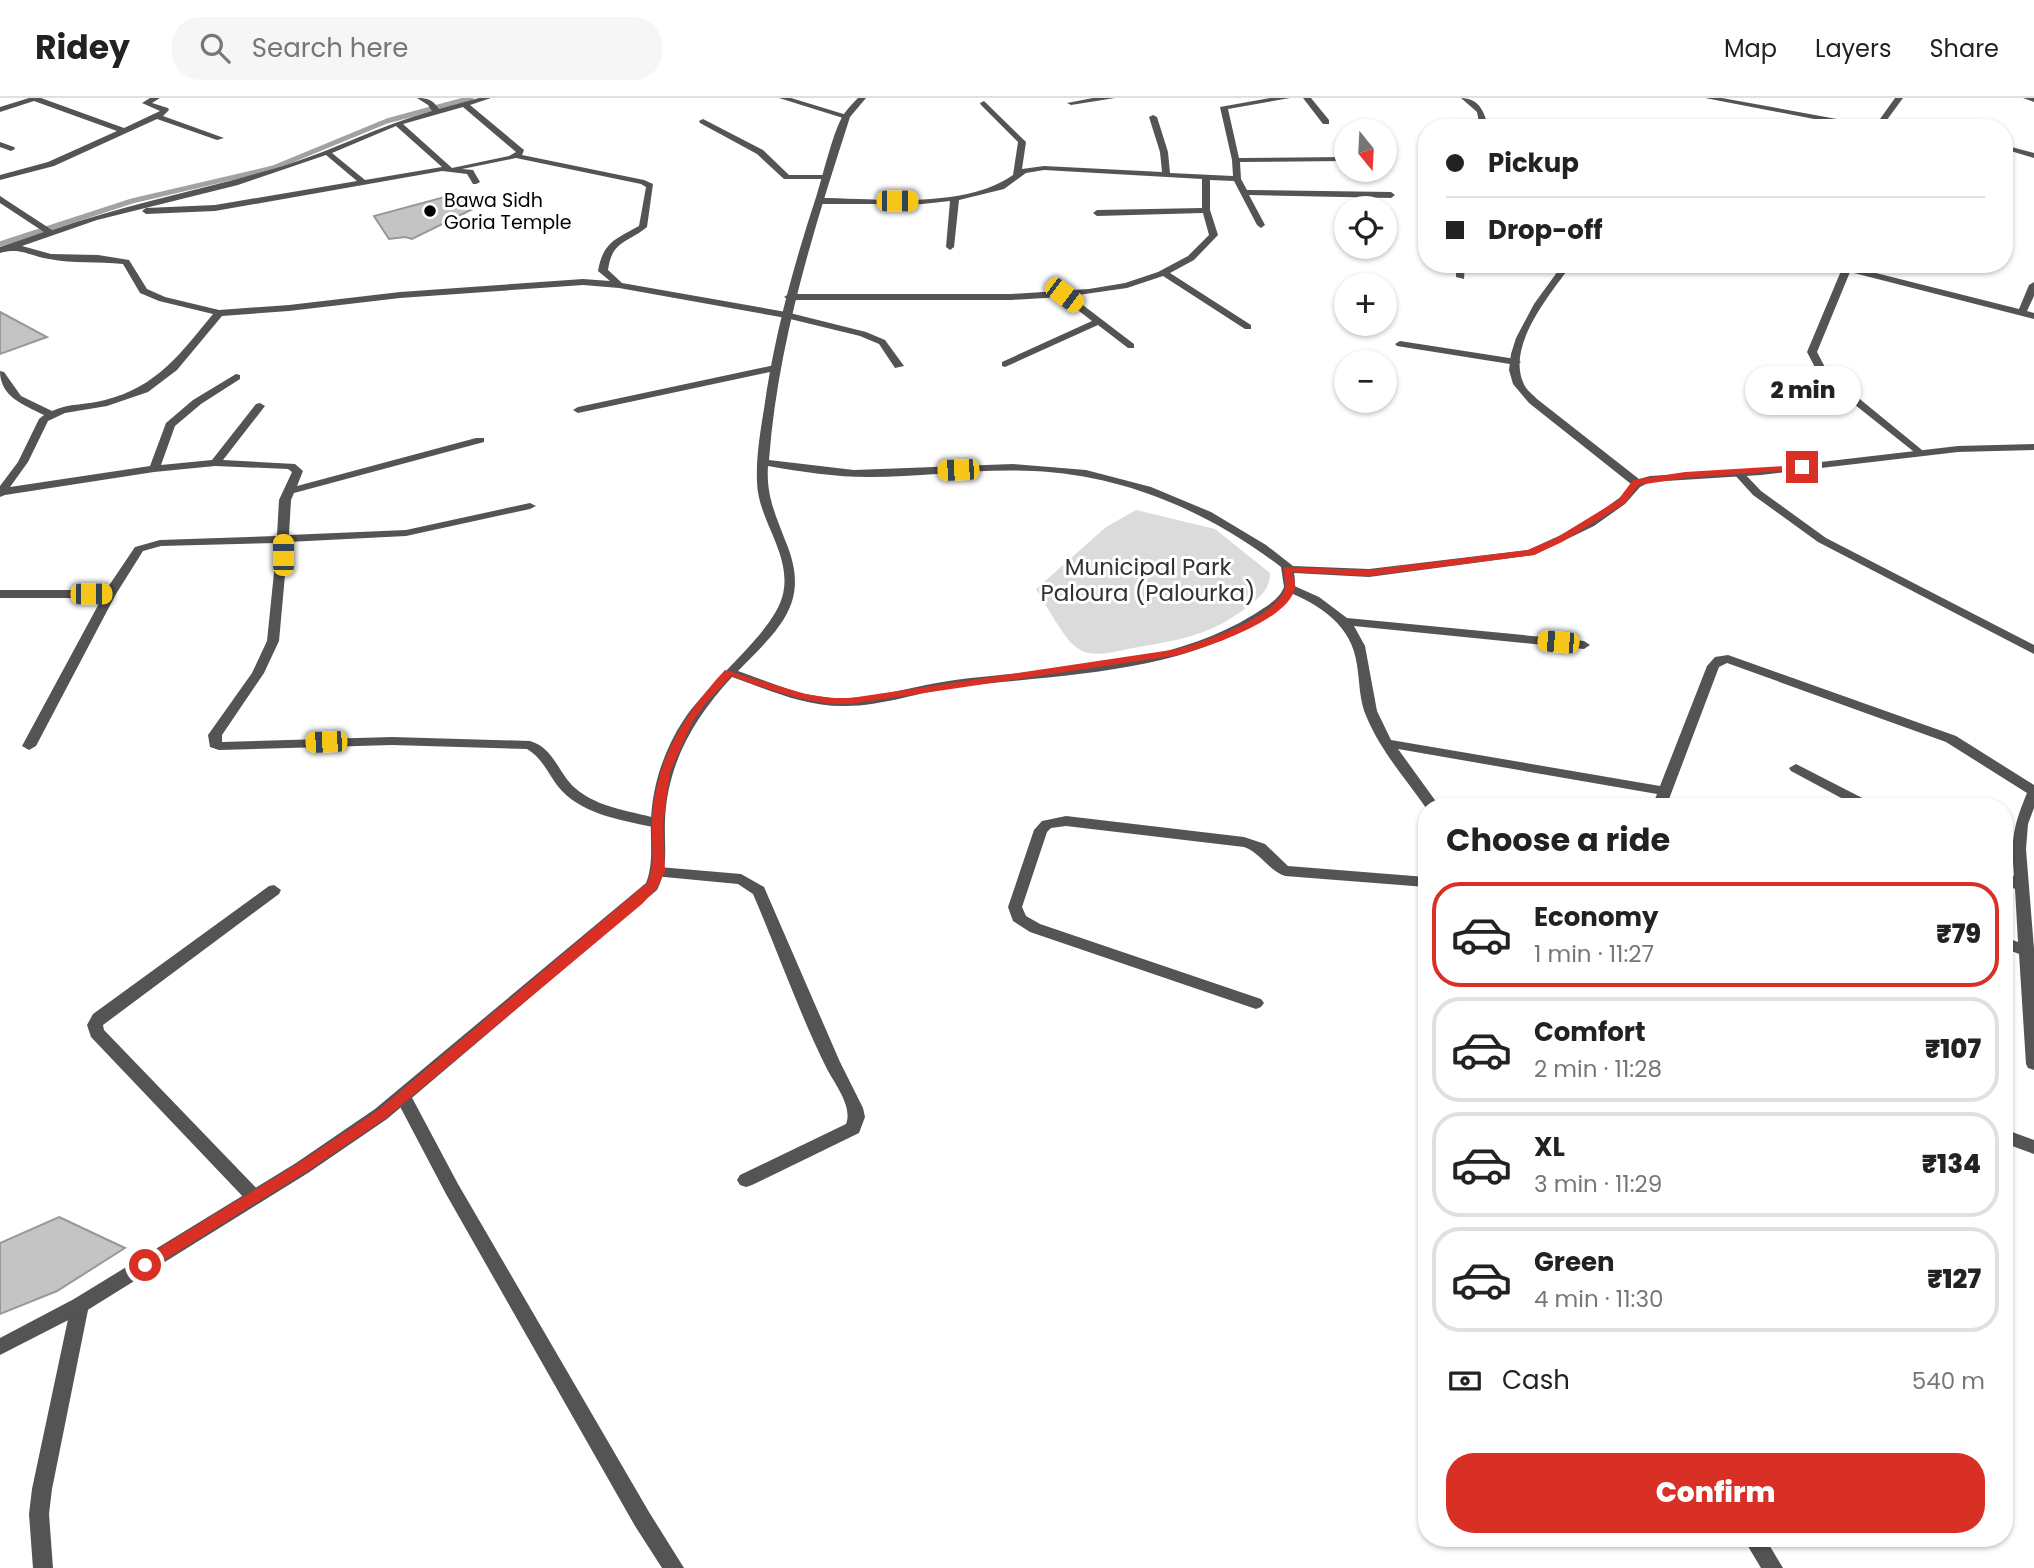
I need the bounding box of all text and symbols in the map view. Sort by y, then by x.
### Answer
search box [172,17,662,80]
text: Ridey [35,24,130,71]
icon: search [196,29,234,67]
text: Search here [252,30,408,66]
text: Map [1724,32,1777,65]
text: Layers [1815,32,1891,65]
text: Share [1929,32,1999,65]
north arrow [1334,119,1396,182]
map controls [1334,119,1397,413]
text: Pickup [1488,145,1579,181]
place label: Bawa Sidh Goria Temple [444,187,572,236]
car [877,191,919,212]
button: locate [1334,196,1397,259]
marker: Bawa Sidh Goria Temple [422,203,438,219]
text: Drop-off [1488,212,1603,248]
button: + [1334,273,1397,336]
car [1041,274,1088,316]
button: − [1334,350,1397,413]
callout: 2 min [1744,366,1860,414]
text: 2 min [1771,374,1835,406]
route end [1786,451,1818,483]
car [937,459,980,481]
car [273,534,294,576]
park label: Municipal Park Paloura (Palourka) [1040,551,1256,609]
car [71,584,113,605]
car [1537,630,1580,654]
car [305,731,348,753]
text: Choose a ride [1446,817,1670,862]
text: Economy [1534,899,1658,935]
icon: car [1450,903,1513,966]
text: ₹79 [1936,916,1981,952]
text: 1 min · 11:27 [1534,938,1654,970]
text: Comfort [1534,1014,1646,1050]
icon: car [1450,1018,1513,1081]
text: ₹107 [1925,1031,1981,1067]
text: 2 min · 11:28 [1534,1053,1662,1085]
text: XL [1534,1129,1565,1165]
icon: car [1450,1133,1513,1196]
text: ₹134 [1922,1146,1981,1182]
text: 3 min · 11:29 [1534,1168,1662,1200]
text: Green [1534,1244,1615,1280]
icon: car [1450,1248,1513,1311]
route start [129,1249,161,1281]
text: ₹127 [1927,1261,1981,1297]
text: 4 min · 11:30 [1534,1283,1663,1315]
icon: cash [1446,1362,1484,1400]
text: Cash [1502,1362,1570,1398]
text: 540 m [1912,1365,1985,1397]
button: Confirm [1446,1453,1985,1533]

